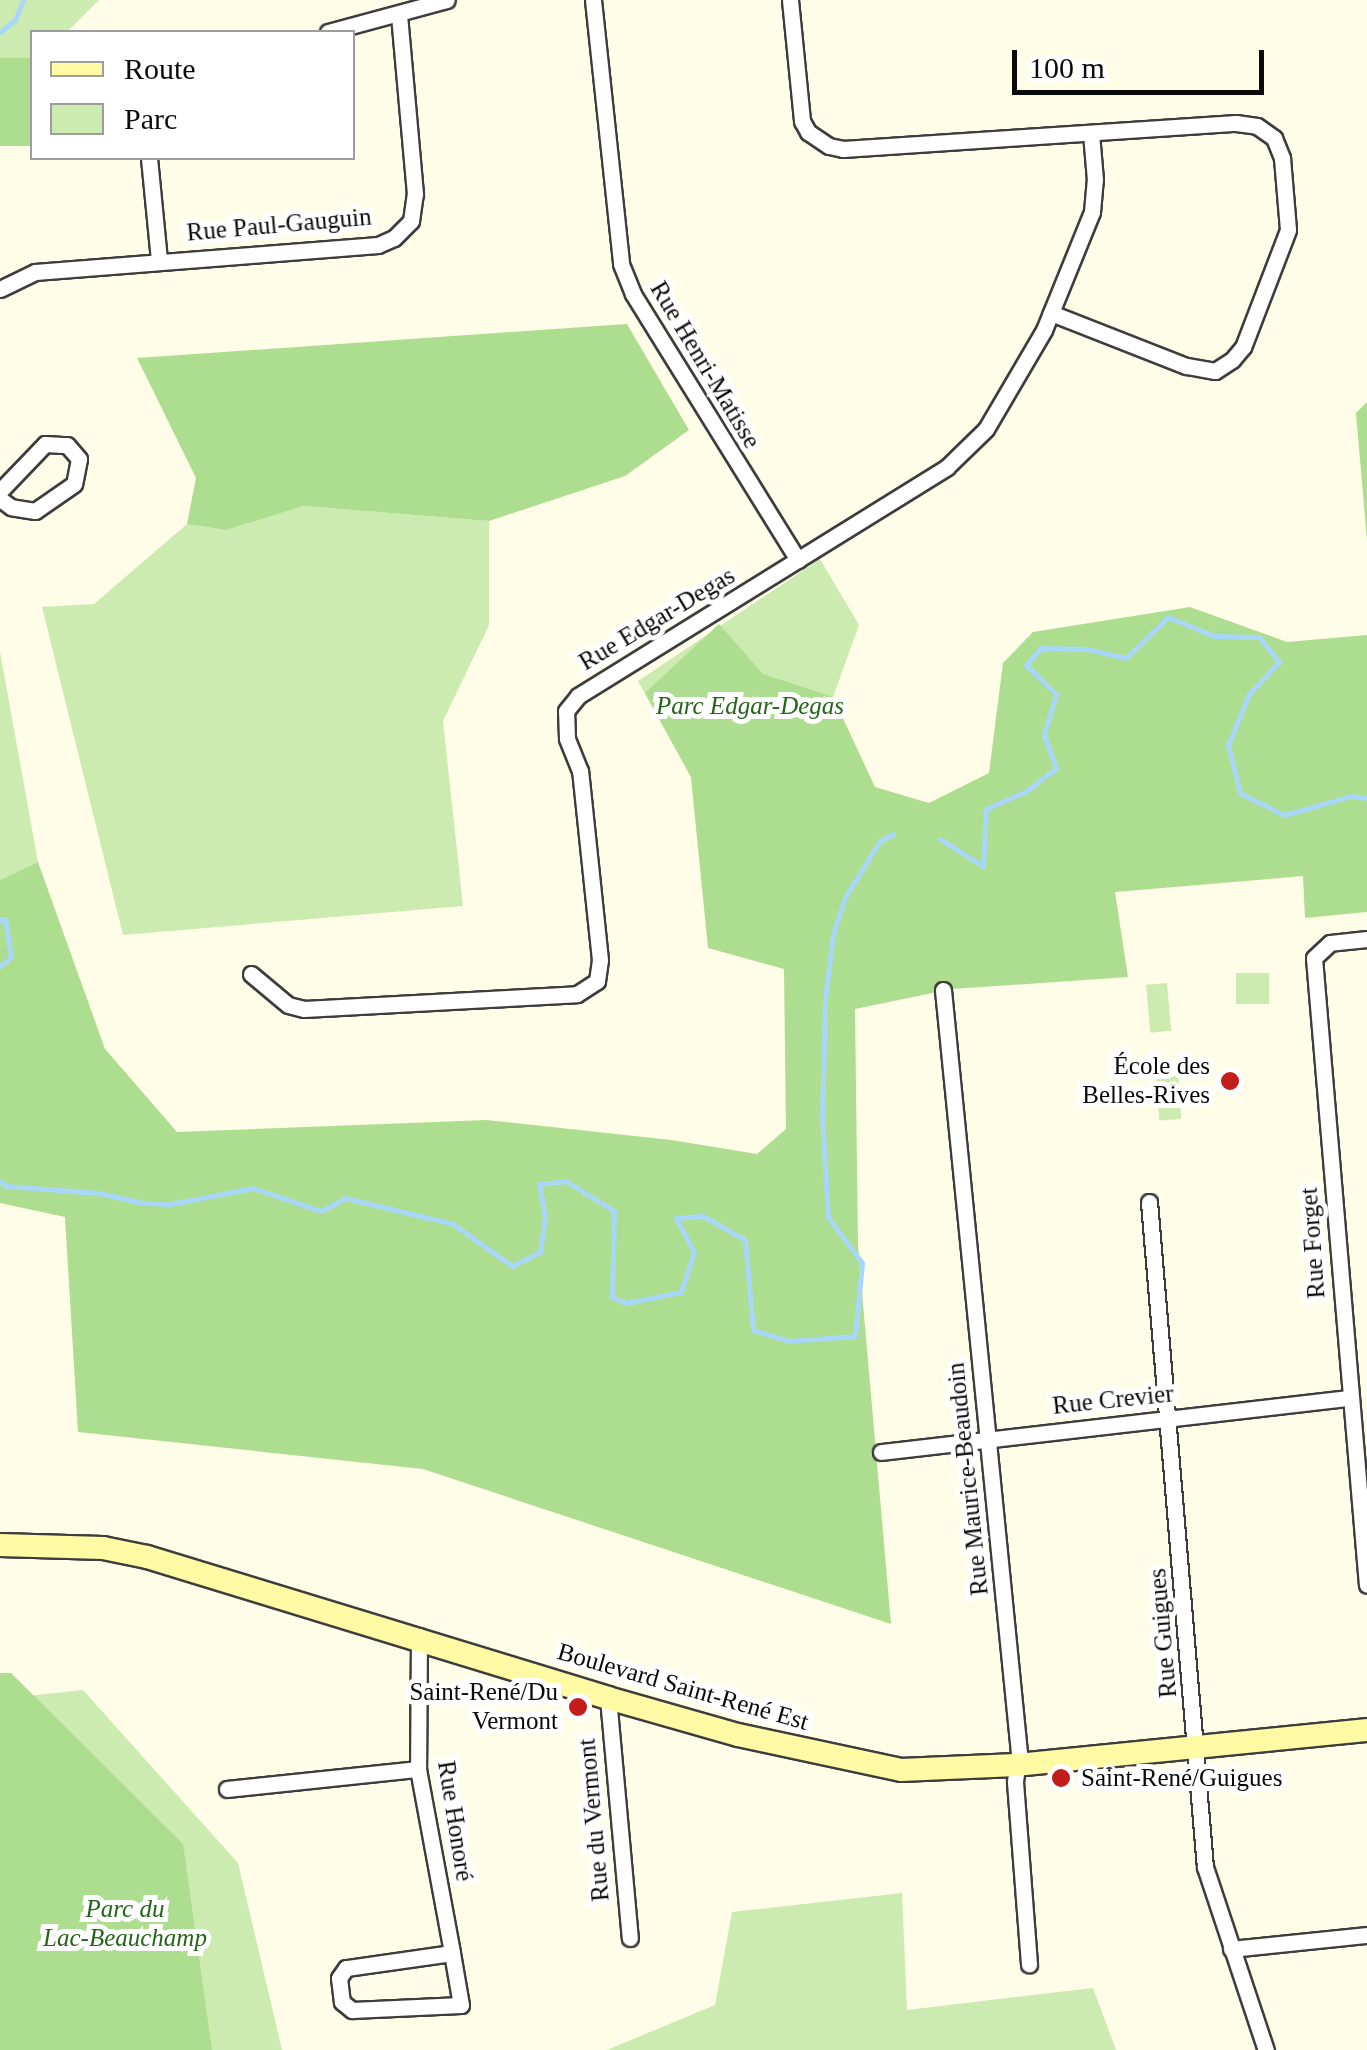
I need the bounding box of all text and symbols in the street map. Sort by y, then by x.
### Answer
legend [30,30,355,160]
scale bar [1017,30,1270,92]
text: 100 m [1029,51,1105,84]
text: Route [124,52,196,85]
text: Parc [124,102,177,135]
street label: Rue Paul-Gauguin [185,202,373,248]
street label: Rue Henri-Matisse [643,276,767,454]
street label: Rue Edgar-Degas [574,561,740,677]
park label: Parc Edgar-Degas [656,691,844,721]
place label: École des Belles-Rives [1082,1052,1210,1111]
marker: École des Belles-Rives [1219,1070,1241,1092]
street label: Rue Forget [1294,1186,1332,1300]
street label: Rue Maurice-Beaudoin [941,1361,995,1597]
street label: Rue Crevier [1051,1379,1175,1421]
street label: Rue Guigues [1142,1567,1184,1699]
street label: Boulevard Saint-René Est [554,1637,812,1737]
place label: Saint-René/Du Vermont [409,1678,558,1737]
marker: Saint-René/Du Vermont [567,1696,589,1718]
street label: Rue du Vermont [572,1737,616,1903]
street label: Rue Honoré [431,1759,479,1883]
place label: Saint-René/Guigues [1081,1763,1282,1793]
marker: Saint-René/Guigues [1050,1767,1072,1789]
park label: Parc du Lac-Beauchamp [43,1895,207,1954]

